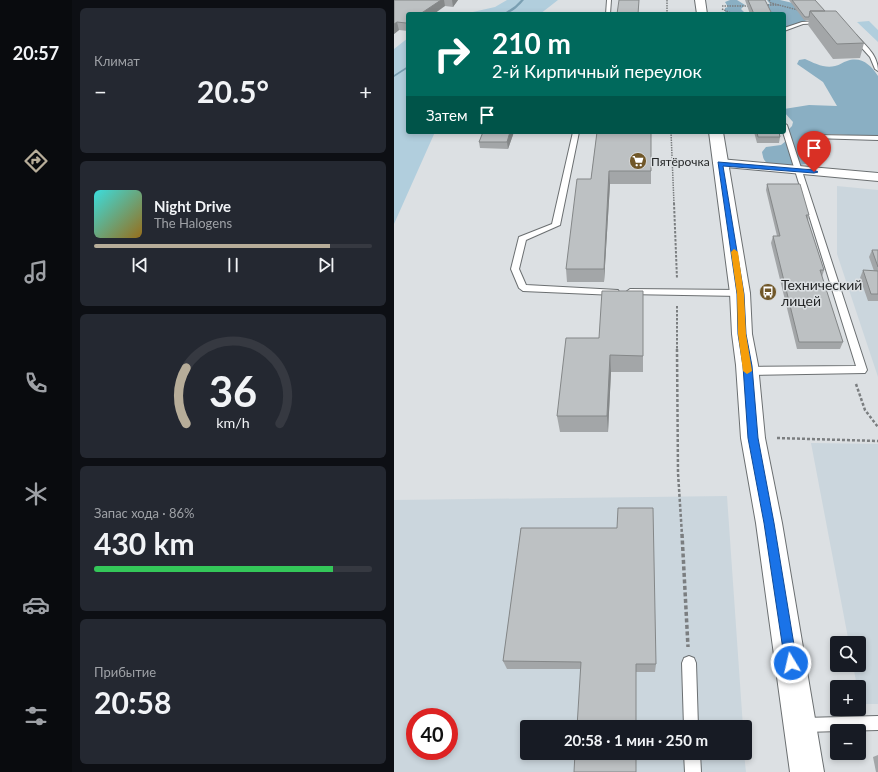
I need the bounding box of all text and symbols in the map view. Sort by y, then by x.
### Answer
text: 210 m [492,26,571,60]
icon: right [426,28,478,80]
text: 20:57 [13,42,59,64]
text: Климат [94,53,140,69]
text: 2-й Кирпичный переулок [492,60,702,82]
text: 20.5° [197,73,269,109]
text: − [94,78,107,105]
text: + [359,78,372,105]
icon: arrive [476,104,498,126]
text: Затем [426,106,468,124]
pin [797,131,831,172]
icon: arrive [803,137,825,159]
icon: directions [22,147,50,175]
supermarket icon: Пятёрочка [628,151,648,171]
place label: Пятёрочка [651,154,710,169]
text: Night Drive [154,197,231,215]
text: The Halogens [154,215,232,231]
icon: previous [129,254,151,276]
icon: pause [222,254,244,276]
icon: next [315,254,337,276]
icon: music [22,258,50,286]
place label: Технический лицей [781,276,862,309]
bus stop icon: Технический лицей [758,282,778,302]
text: 36 [209,366,257,416]
icon: phone [22,369,50,397]
text: km/h [216,414,250,431]
icon: climate [22,480,50,508]
text: Запас хода · 86% [94,505,195,521]
text: 430 km [94,525,195,561]
icon: car [22,591,50,619]
map controls [830,636,866,760]
button: search [830,636,866,672]
position arrow [770,642,812,684]
text: Прибытие [94,664,156,680]
button: + [830,680,866,716]
text: 20:58 [94,684,171,720]
icon: filters [22,702,50,730]
speed limit sign: 40 [406,708,458,760]
button: − [830,724,866,760]
text: 20:58 · 1 мин · 250 m [564,731,708,749]

